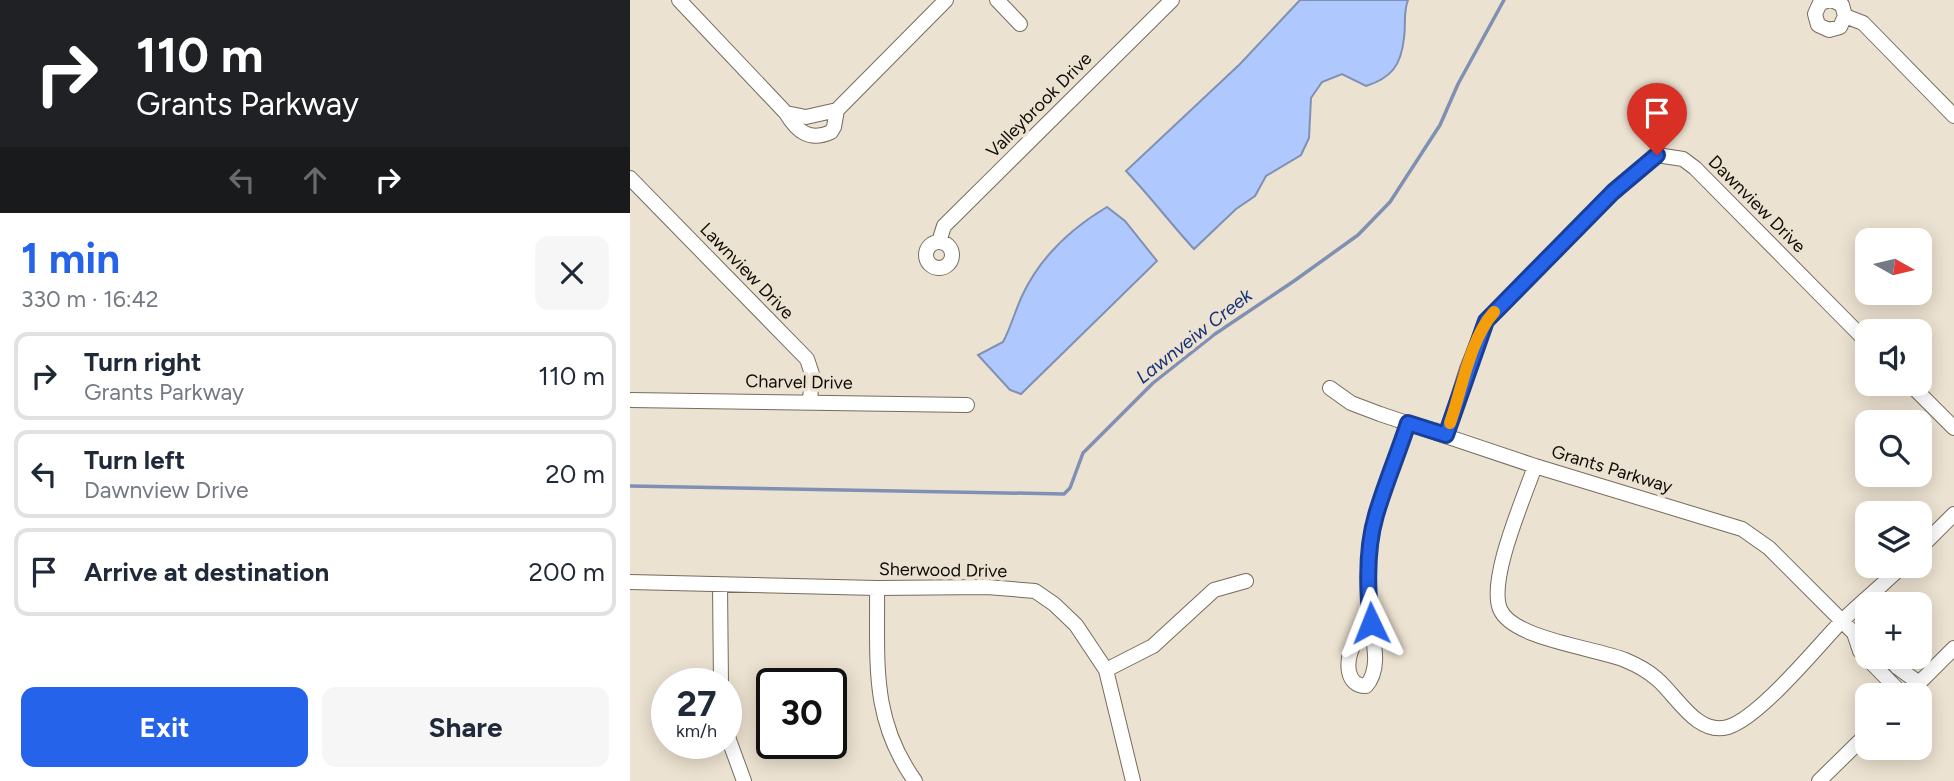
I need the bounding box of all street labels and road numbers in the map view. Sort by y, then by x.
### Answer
street label: Valleybrook Drive [982,48,1096,162]
street label: Dawnview Drive [1704,151,1810,257]
street label: Lawnview Drive [695,218,799,324]
street label: Charvel Drive [745,370,853,394]
street label: Grants Parkway [1549,440,1676,498]
street label: Sherwood Drive [879,558,1008,582]

